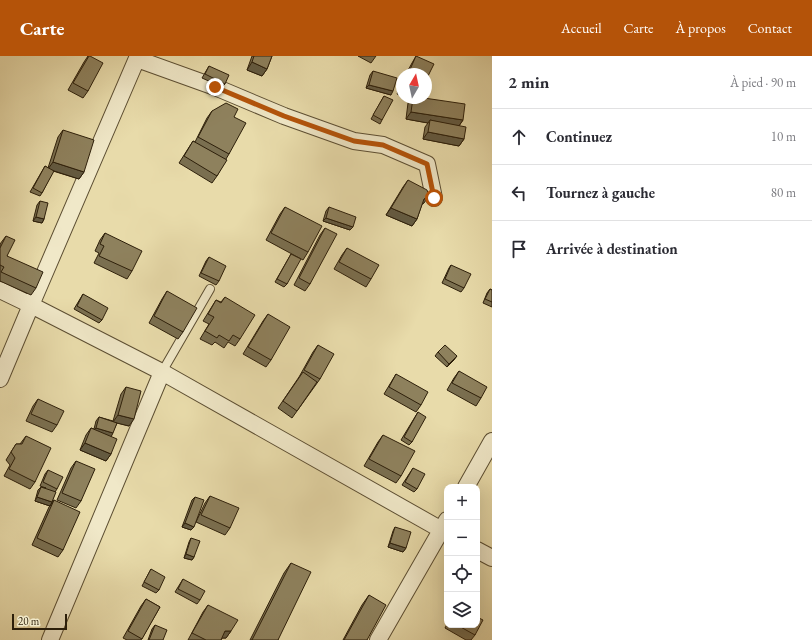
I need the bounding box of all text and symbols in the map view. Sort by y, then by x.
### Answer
text: Carte [20,16,64,41]
text: Accueil [561,19,602,37]
text: Carte [624,19,654,37]
text: À propos [676,19,726,37]
text: Contact [748,19,792,37]
north arrow [396,68,432,104]
text: 2 min [508,71,549,93]
text: À pied · 90 m [730,74,796,91]
route end [206,78,224,96]
icon: ahead [508,126,530,148]
text: Continuez [546,127,612,146]
text: 10 m [771,128,796,145]
icon: left [508,182,530,204]
text: Tournez à gauche [546,183,655,202]
text: 80 m [771,184,796,201]
route start [425,189,443,207]
icon: arrive [508,238,530,260]
text: Arrivée à destination [546,239,678,258]
map controls [444,484,480,628]
button: + [444,484,480,520]
button: − [444,520,480,556]
button: locate [444,556,480,592]
button: layers [444,592,480,628]
scale bar [12,612,67,631]
text: 20 m [18,614,39,628]

